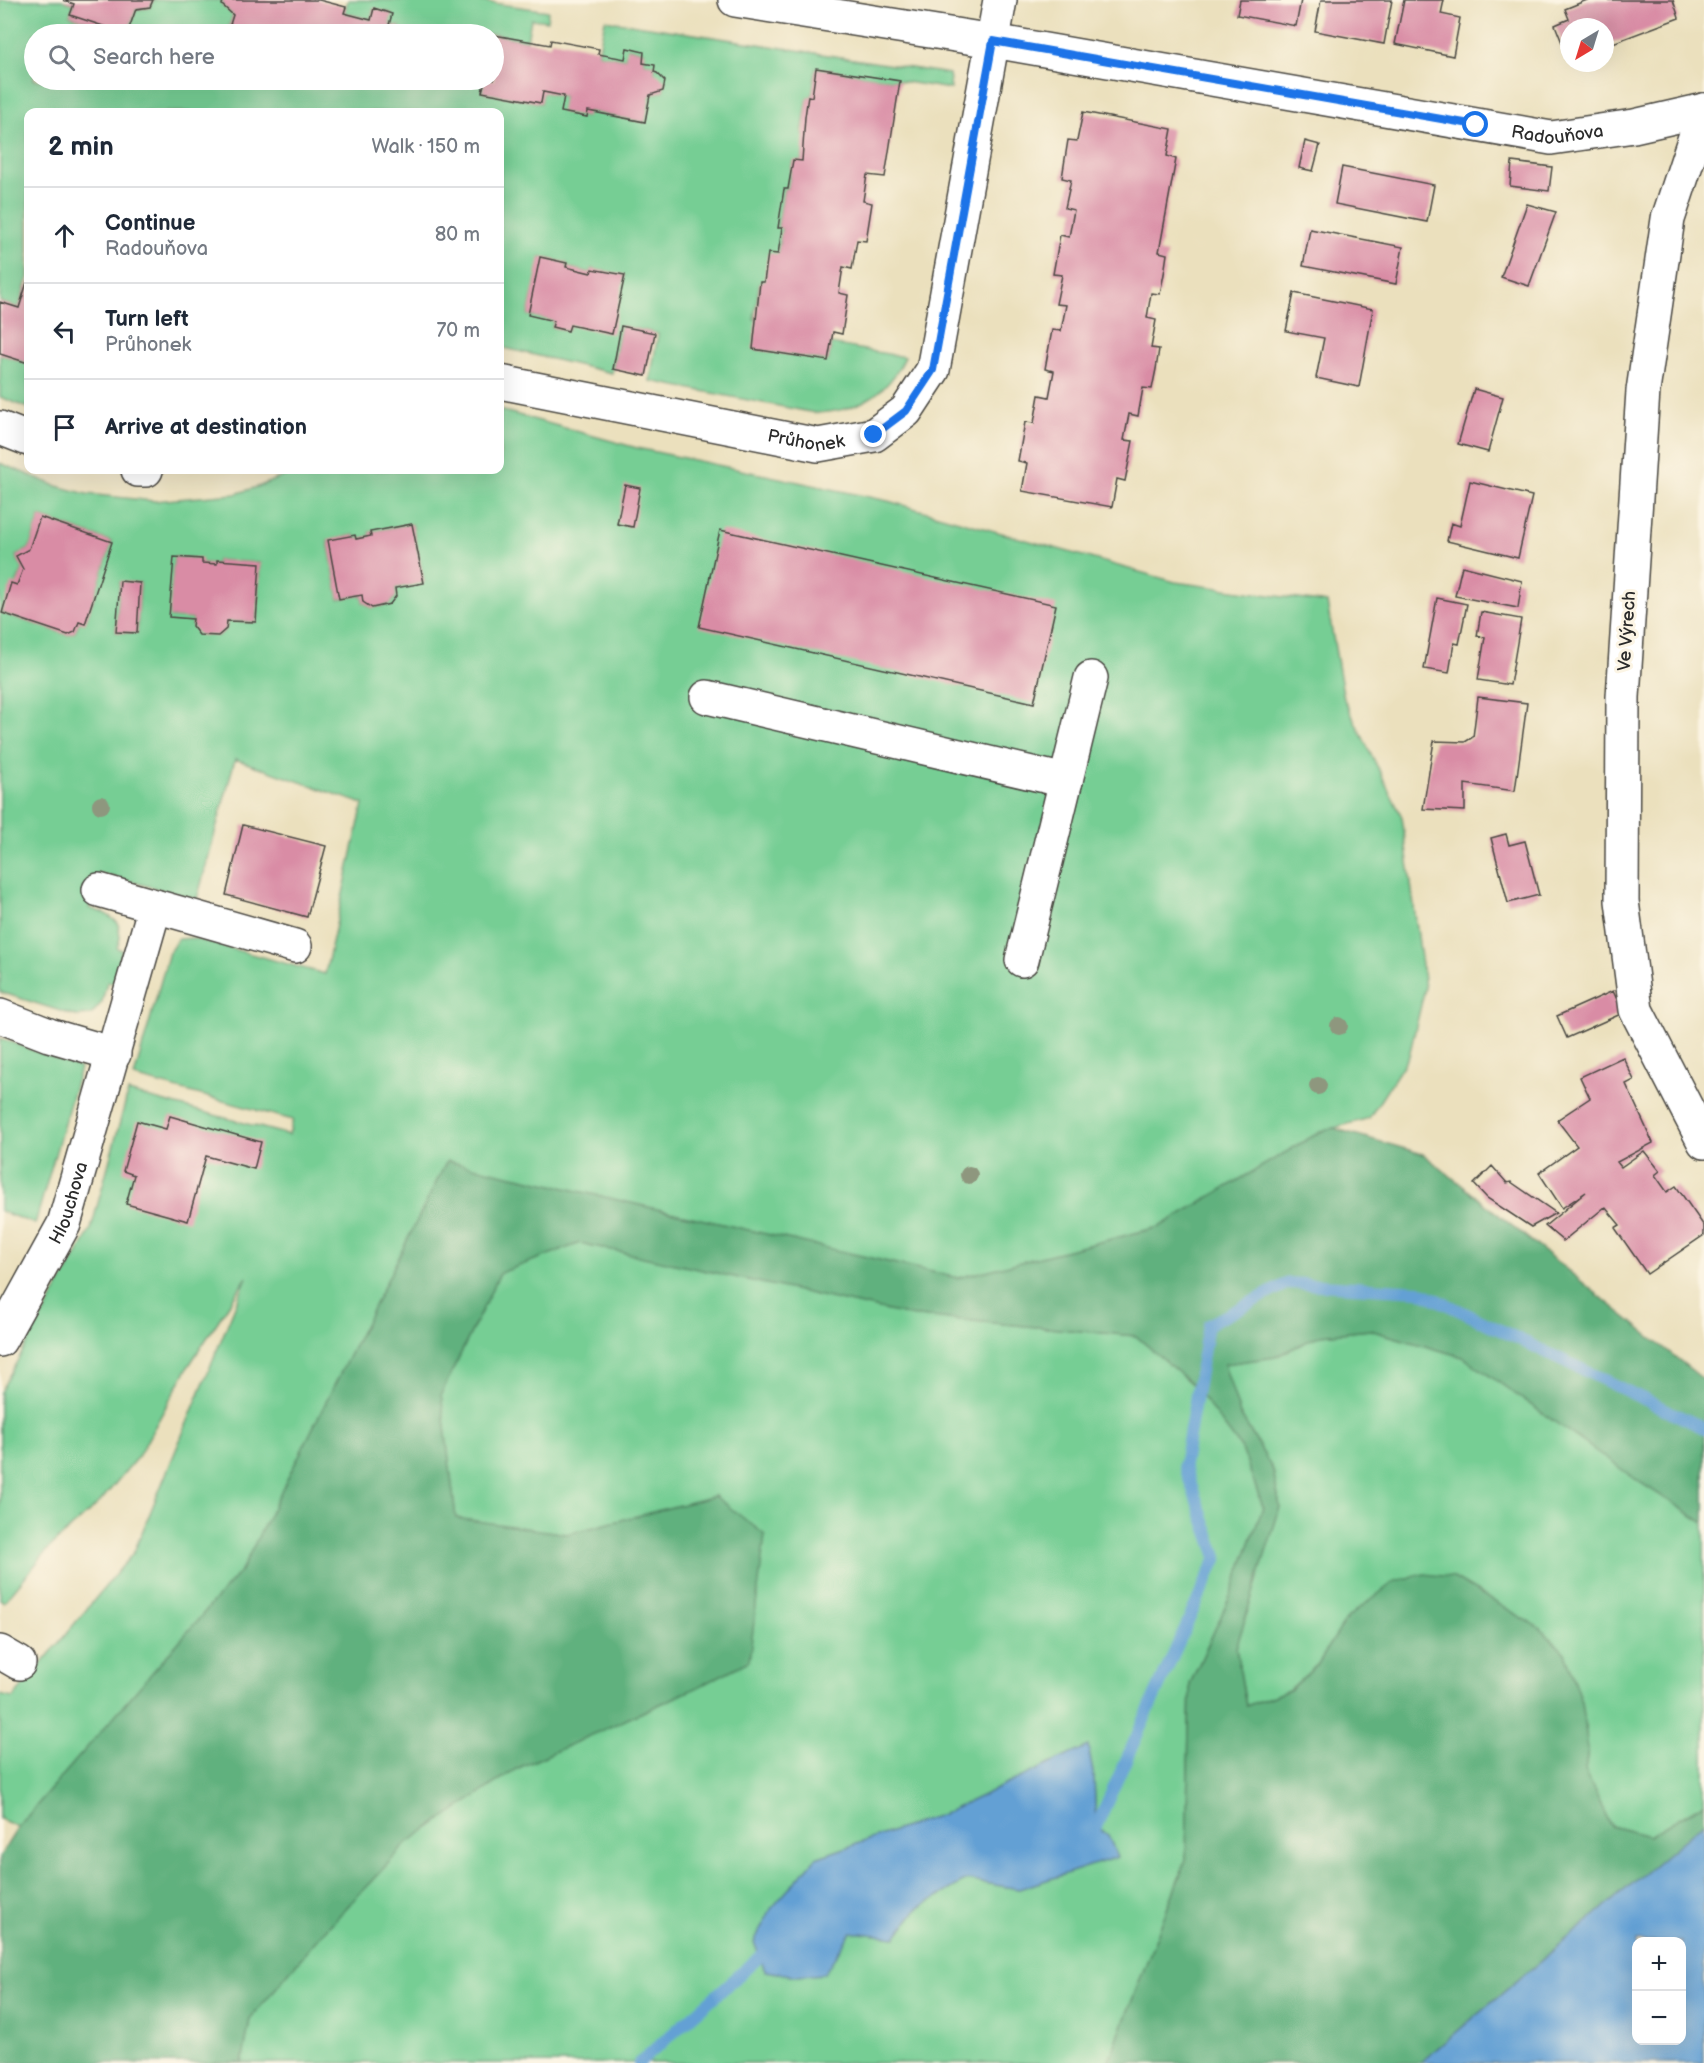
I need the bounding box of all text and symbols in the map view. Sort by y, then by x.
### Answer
north arrow [1560,18,1614,72]
search box [24,24,504,90]
icon: search [45,41,78,74]
text: Search here [93,44,215,71]
route start [1462,111,1488,137]
street label: Radouňova [1510,120,1605,149]
text: 2 min [48,132,114,163]
text: Walk · 150 m [371,135,480,159]
text: Continue [105,210,195,237]
icon: ahead [48,219,81,252]
text: 80 m [435,223,480,247]
text: Radouňova [105,237,208,261]
text: Turn left [105,306,189,333]
icon: left [48,315,81,348]
text: 70 m [436,319,480,343]
text: Průhonek [105,333,191,357]
icon: arrive [48,411,81,444]
text: Arrive at destination [105,414,307,441]
route end [860,421,886,447]
street label: Průhonek [766,425,846,456]
street label: Ve Výrech [1614,590,1640,672]
street label: Hlouchova [45,1159,92,1248]
map controls [1632,1937,1686,2045]
button: + [1632,1937,1686,1991]
button: − [1632,1991,1686,2045]

